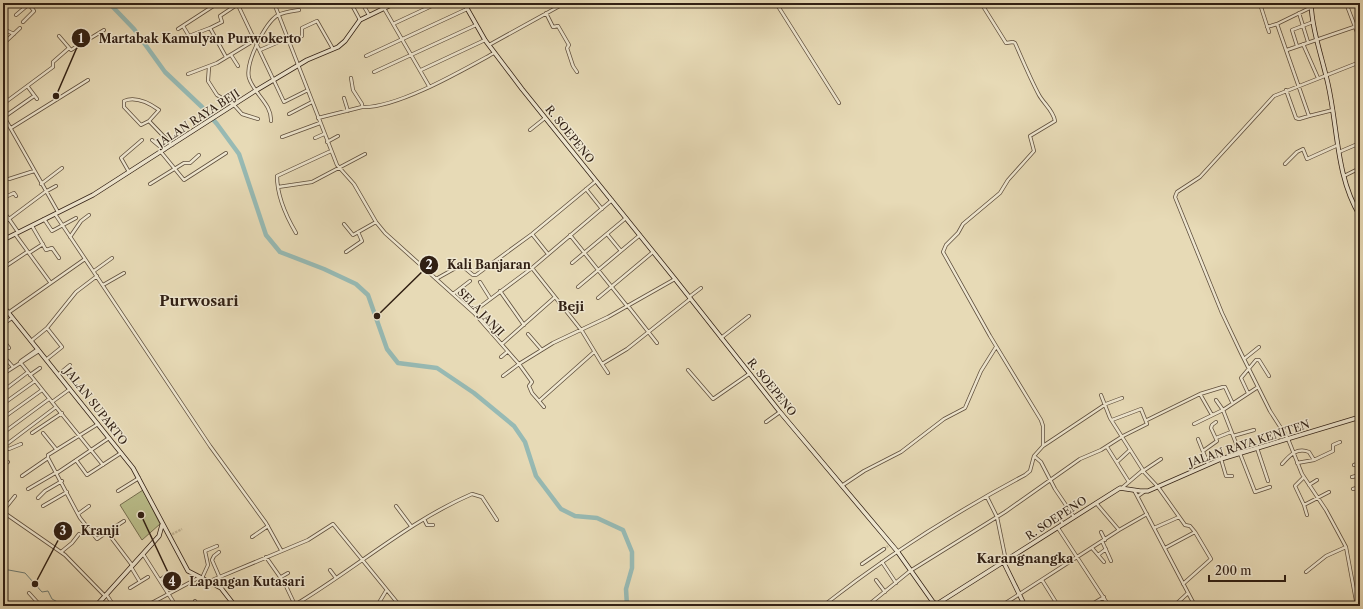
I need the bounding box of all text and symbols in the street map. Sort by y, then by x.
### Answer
callout: Martabak Kamulyan Purwokerto [71,26,309,50]
text: 1 [78,31,84,46]
text: Martabak Kamulyan Purwokerto [99,31,302,46]
street label: JALAN RAYA BEJI [152,86,242,151]
street label: R. SOEPENO [543,102,597,166]
callout: Kali Banjaran [419,253,539,277]
text: 2 [425,257,433,272]
text: Kali Banjaran [447,257,532,272]
street label: SELA JANJI [455,285,507,339]
district label: Purwosari [159,291,239,310]
district label: Beji [558,298,585,314]
street label: R. SOEPENO [745,355,799,419]
street label: JALAN SUPARTO [60,363,131,448]
street label: JALAN RAYA KENITEN [1185,417,1311,470]
street label: R. SOEPENO [1023,493,1089,543]
callout: Kranji [53,519,127,543]
text: 3 [60,523,67,538]
text: Kranji [81,523,120,538]
district label: Karangnangka [977,550,1074,566]
scale bar [1209,557,1285,583]
text: 200 m [1215,563,1252,578]
callout: Lapangan Kutasari [162,569,313,593]
text: 4 [168,574,176,589]
text: Lapangan Kutasari [189,574,305,589]

